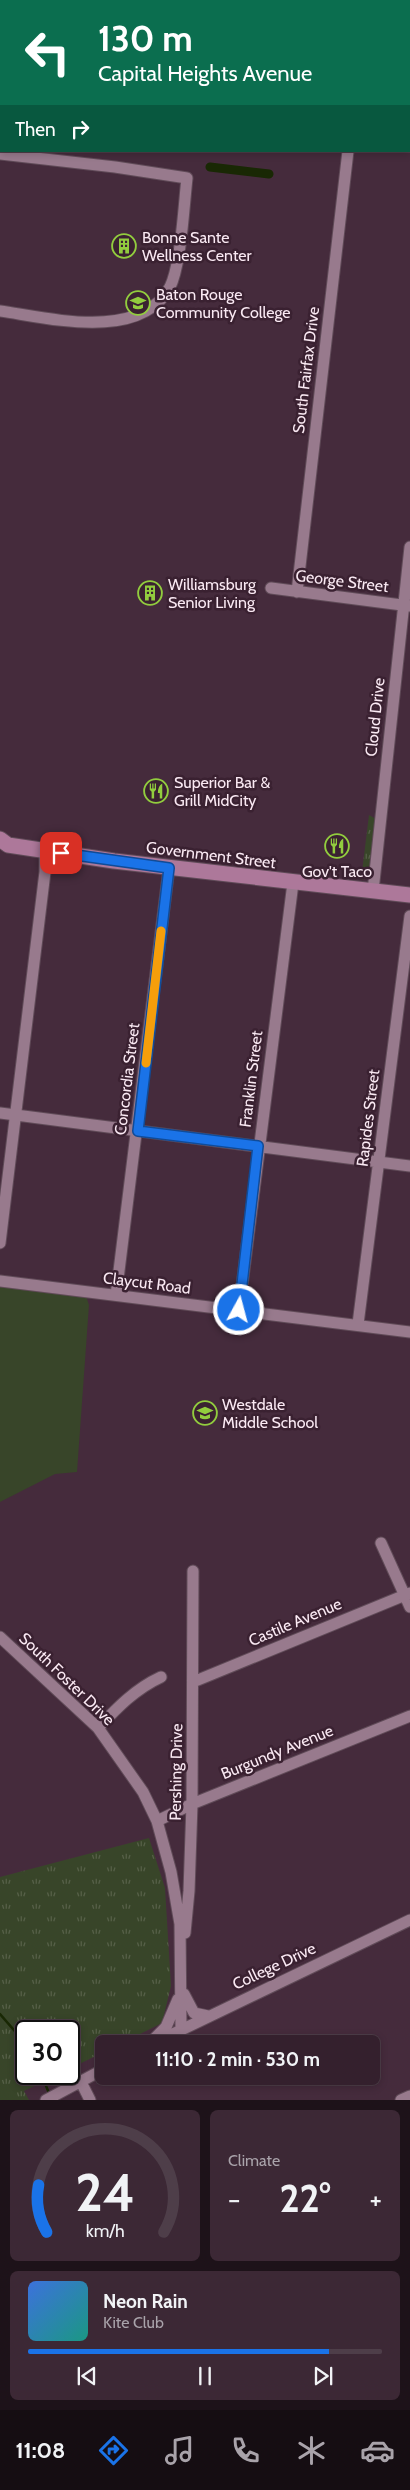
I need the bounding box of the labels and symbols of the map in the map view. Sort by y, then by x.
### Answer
place label: Bonne Sante Wellness Center [142,228,252,265]
building icon: Bonne Sante Wellness Center [111,233,137,259]
place label: Baton Rouge Community College [156,285,291,322]
school or university icon: Baton Rouge Community College [125,290,151,316]
street label: South Fairfax Drive [289,305,323,435]
street label: George Street [294,566,390,596]
place label: Williamsburg Senior Living [168,575,257,612]
building icon: Williamsburg Senior Living [137,580,163,606]
street label: Cloud Drive [361,677,389,757]
place label: Superior Bar & Grill MidCity [174,773,271,810]
restaurant icon: Superior Bar & Grill MidCity [143,778,169,804]
pin [40,832,82,874]
restaurant icon: Gov't Taco [324,833,350,859]
street label: Government Street [145,838,277,872]
place label: Gov't Taco [302,862,372,881]
street label: Concordia Street [111,1021,143,1136]
street label: Franklin Street [236,1029,266,1128]
street label: Rapides Street [353,1068,383,1168]
street label: Claycut Road [102,1268,192,1298]
position arrow [212,1283,264,1335]
place label: Westdale Middle School [222,1395,318,1432]
school or university icon: Westdale Middle School [192,1400,218,1426]
street label: Castile Avenue [246,1594,344,1650]
street label: South Foster Drive [15,1629,119,1729]
street label: Burgundy Avenue [218,1721,336,1783]
street label: Pershing Drive [166,1723,186,1821]
street label: College Drive [229,1938,319,1994]
speed limit sign: 30 [15,2020,80,2085]

